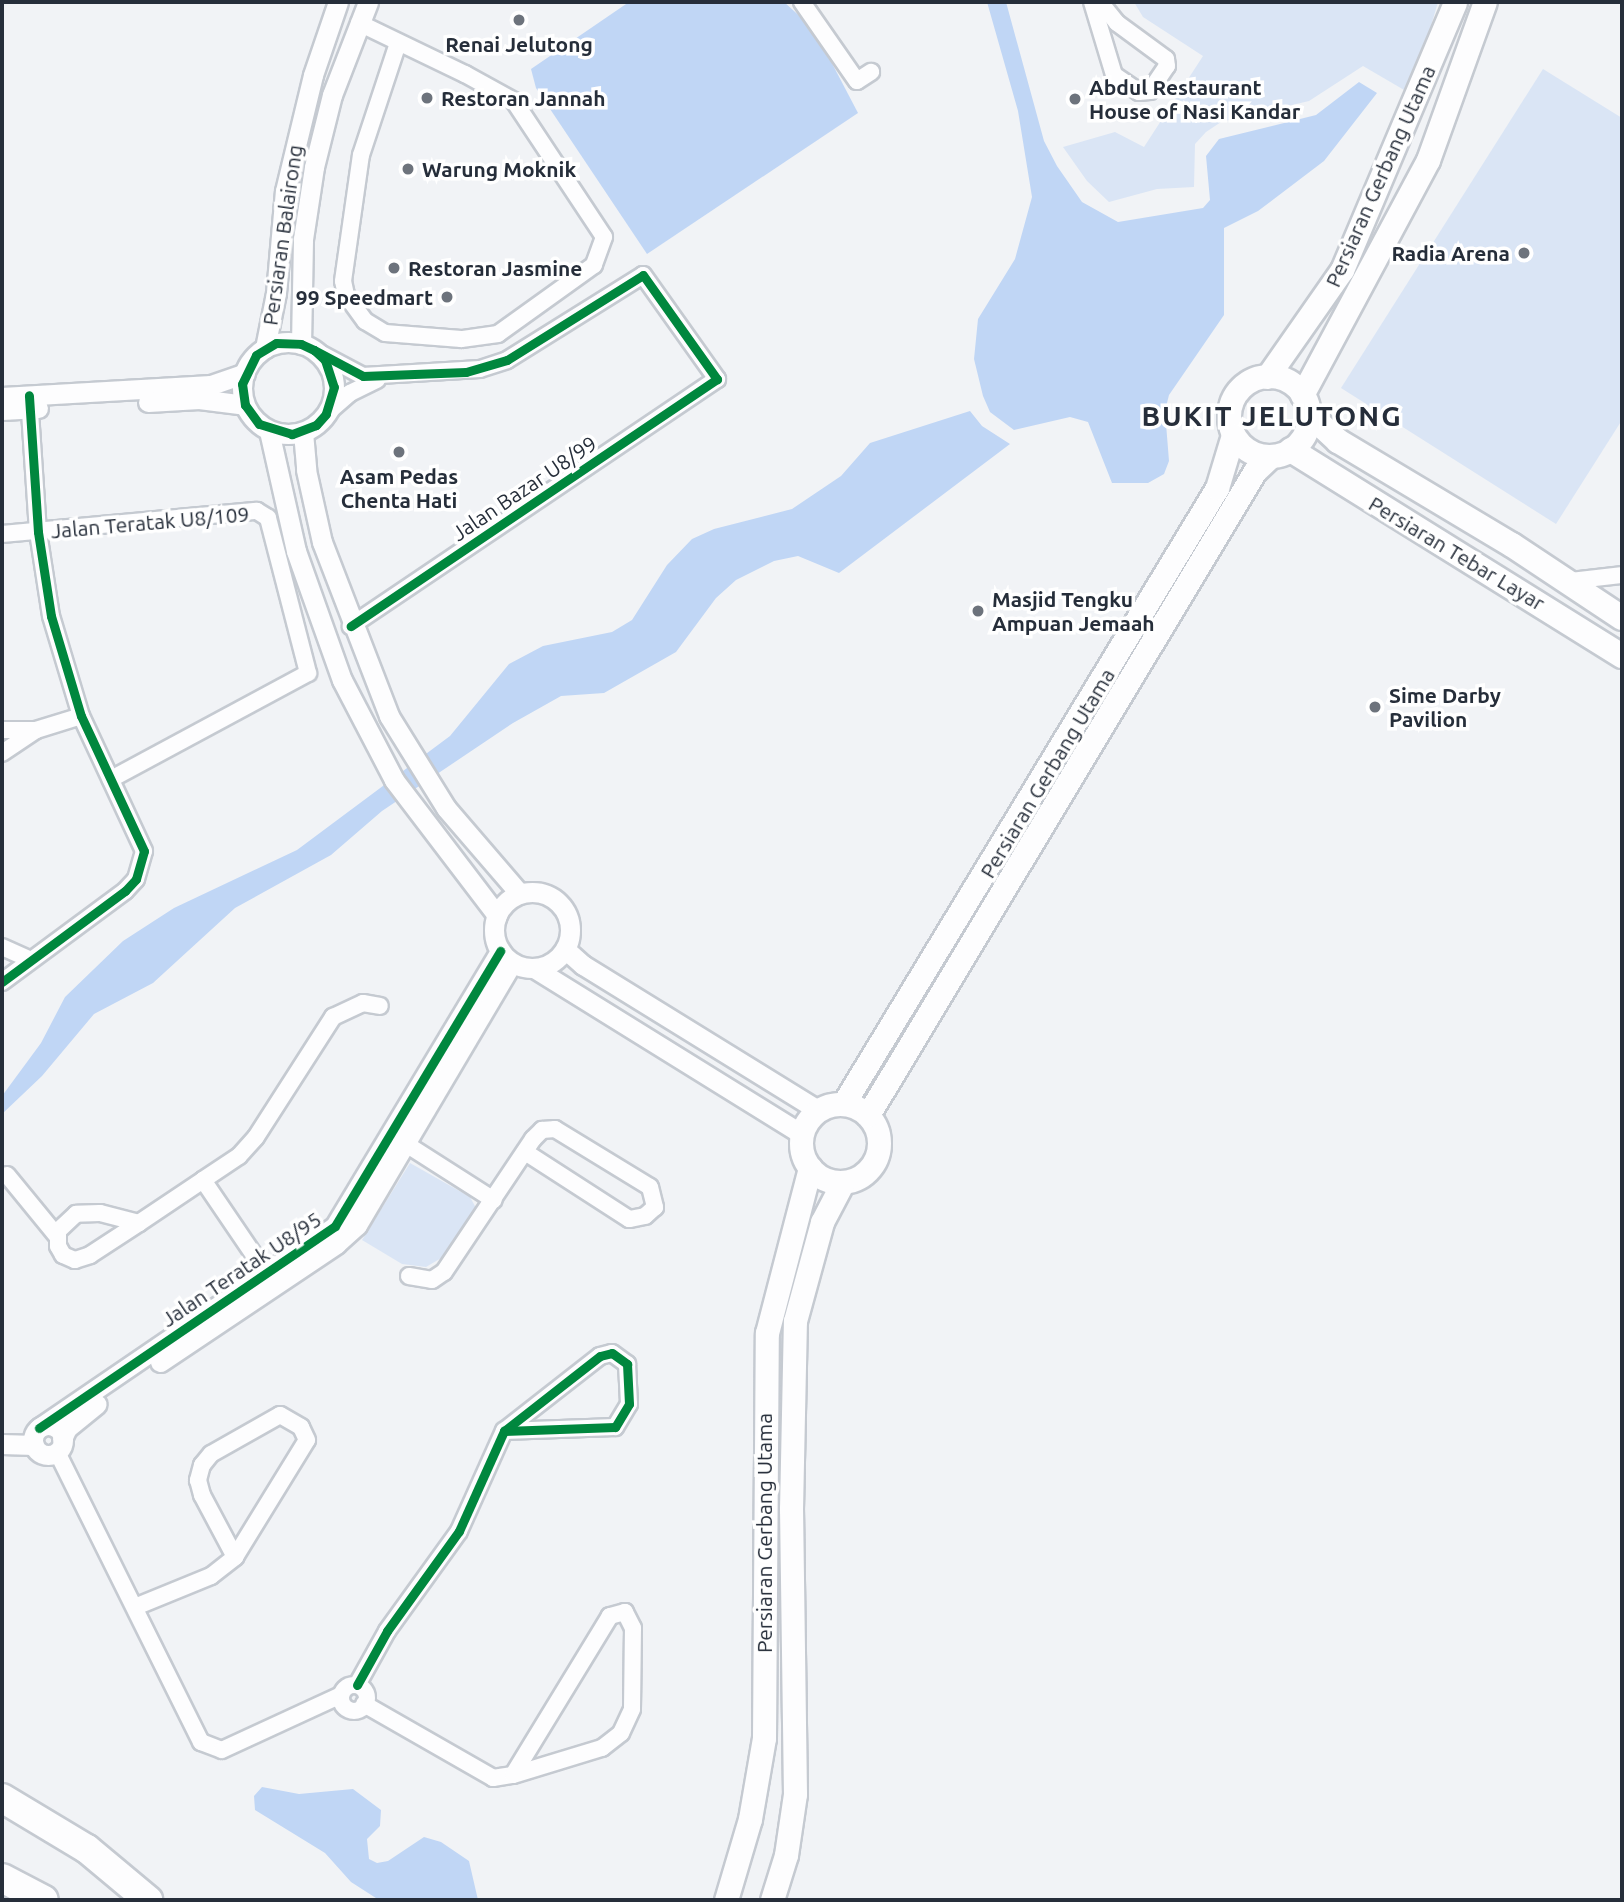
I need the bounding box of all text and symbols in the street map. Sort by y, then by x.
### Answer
marker: Renai Jelutong [511,12,527,28]
place label: Renai Jelutong [445,31,593,57]
street label: Persiaran Gerbang Utama [1320,61,1440,291]
place label: Abdul Restaurant House of Nasi Kandar [1089,74,1300,124]
place label: Restoran Jannah [441,85,605,111]
marker: Restoran Jannah [419,90,435,106]
marker: Abdul Restaurant House of Nasi Kandar [1067,91,1083,107]
street label: Persiaran Balairong [257,143,307,327]
place label: Warung Moknik [422,156,576,182]
marker: Warung Moknik [400,161,416,177]
place label: Radia Arena [1391,240,1510,266]
marker: Radia Arena [1516,245,1532,261]
place label: Restoran Jasmine [408,255,582,281]
marker: Restoran Jasmine [386,260,402,276]
place label: 99 Speedmart [296,284,433,310]
marker: 99 Speedmart [439,289,455,305]
district label: BUKIT JELUTONG [1143,399,1401,433]
street label: Jalan Bazar U8/99 [447,430,601,546]
marker: Asam Pedas Chenta Hati [391,444,407,460]
place label: Asam Pedas Chenta Hati [340,463,458,513]
street label: Persiaran Tebar Layar [1365,491,1549,615]
street label: Jalan Teratak U8/109 [50,501,250,543]
place label: Masjid Tengku Ampuan Jemaah [992,586,1155,636]
marker: Masjid Tengku Ampuan Jemaah [970,603,986,619]
street label: Persiaran Gerbang Utama [974,664,1120,882]
place label: Sime Darby Pavilion [1389,682,1501,732]
marker: Sime Darby Pavilion [1367,699,1383,715]
street label: Jalan Teratak U8/95 [156,1206,326,1332]
street label: Persiaran Gerbang Utama [751,1413,777,1653]

